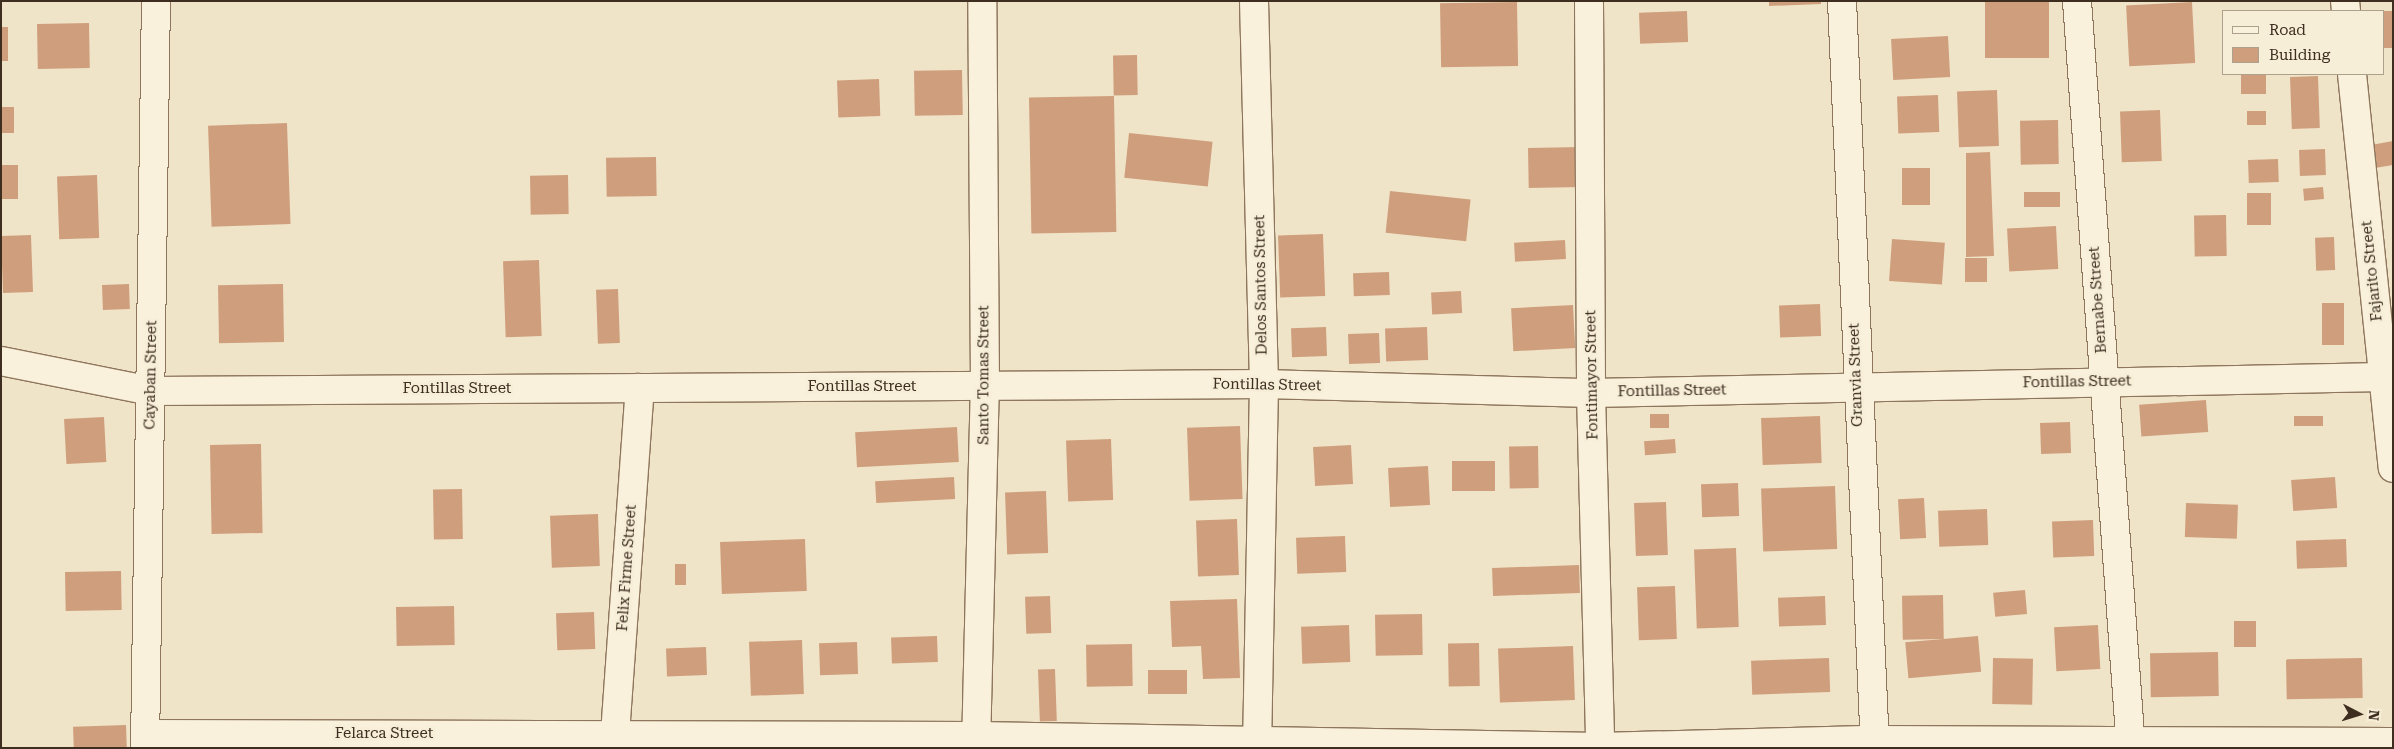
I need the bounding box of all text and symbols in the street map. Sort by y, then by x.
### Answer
legend [2222,10,2384,75]
text: Road [2269,21,2306,39]
text: Building [2269,46,2330,64]
street label: Delos Santos Street [1251,215,1271,355]
street label: Fajarito Street [2358,220,2386,322]
street label: Bernabe Street [2085,246,2111,354]
street label: Santo Tomas Street [975,305,993,445]
street label: Fontimayor Street [1582,310,1602,440]
street label: Cayaban Street [141,320,161,430]
street label: Granvia Street [1845,323,1867,427]
street label: Fontillas Street [2022,372,2132,392]
street label: Fontillas Street [1212,375,1322,395]
street label: Fontillas Street [808,378,916,396]
street label: Fontillas Street [403,380,511,398]
street label: Fontillas Street [1617,381,1727,401]
street label: Felix Firme Street [614,504,640,632]
north arrow [2334,689,2384,739]
text: N [2366,709,2382,721]
street label: Felarca Street [335,725,433,743]

